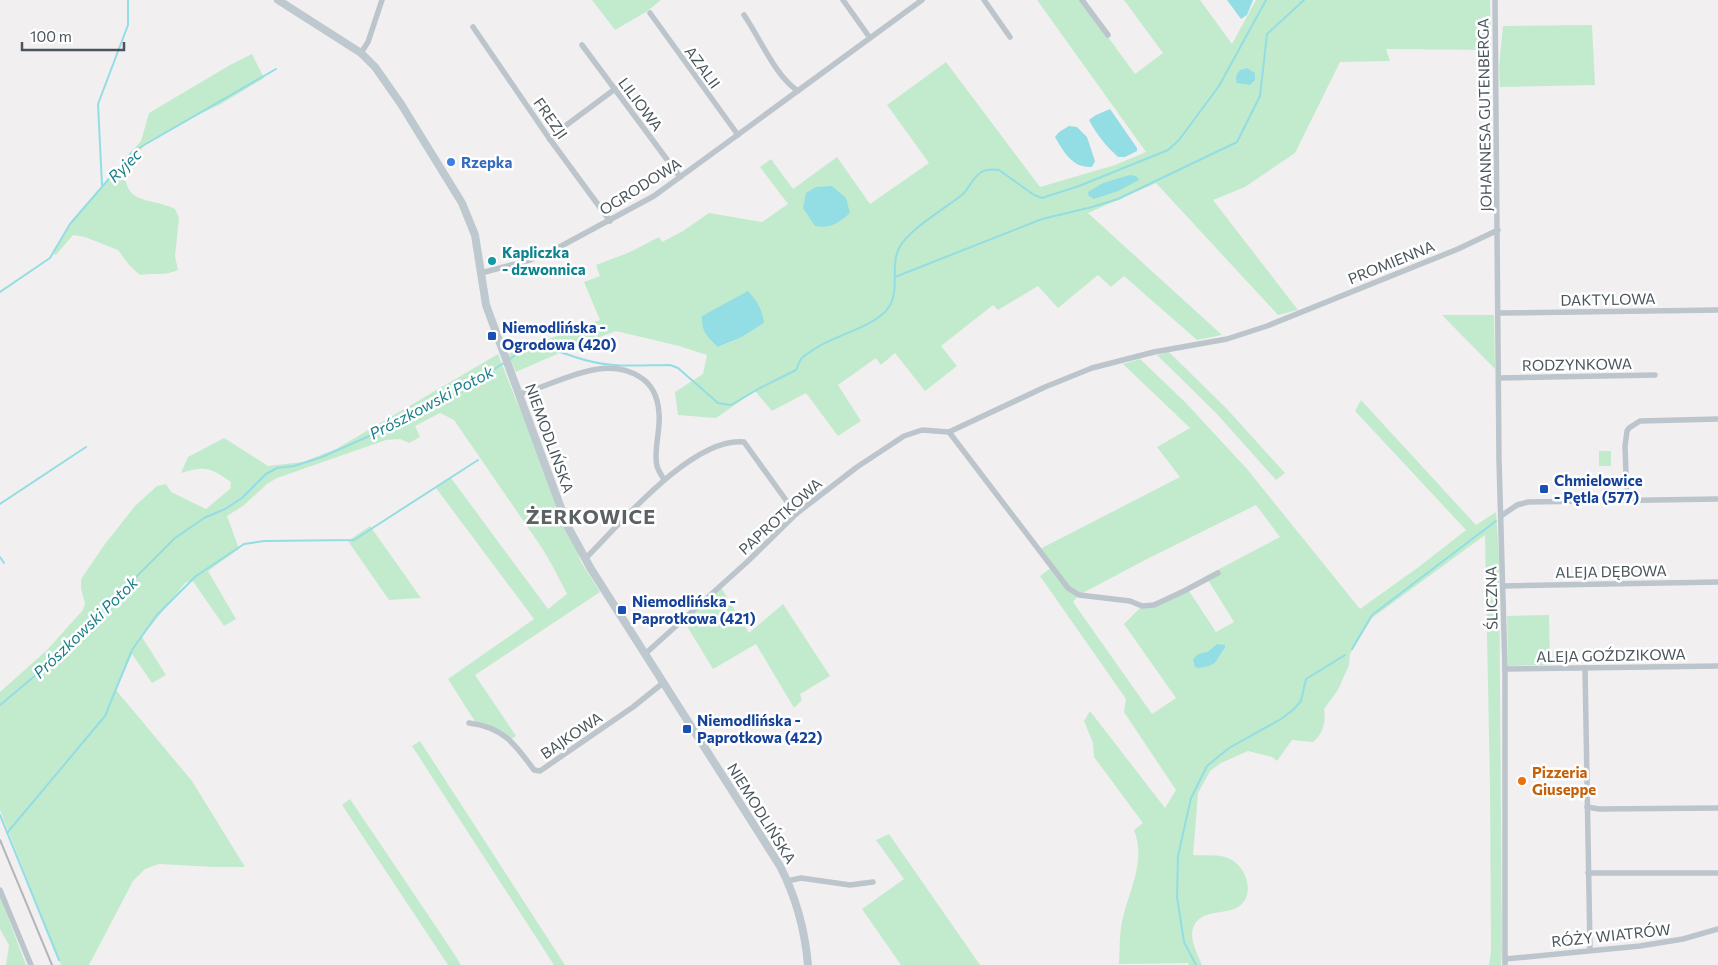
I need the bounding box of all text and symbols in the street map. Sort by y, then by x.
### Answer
street label: JOHANNESA GUTENBERGA [1473,18,1495,212]
scale bar [22,20,125,52]
text: 100 m [30,27,72,45]
street label: AZALII [682,42,724,92]
street label: LILIOWA [615,74,667,134]
street label: FREZJI [530,94,572,142]
water label: Ryjec [103,144,145,186]
place label: Rzepka [461,153,512,171]
street label: OGRODOWA [596,154,684,218]
marker: Rzepka [445,156,457,168]
street label: PROMIENNA [1345,236,1437,288]
place label: Kapliczka - dzwonnica [502,243,586,278]
marker: Kapliczka - dzwonnica [486,255,498,267]
street label: DAKTYLOWA [1560,289,1656,309]
place label: Niemodlińska - Ogrodowa (420) [502,318,617,353]
marker: Niemodlińska - Ogrodowa (420) [486,330,498,342]
street label: RODZYNKOWA [1522,354,1632,374]
water label: Prószkowski Potok [366,361,497,443]
street label: NIEMODLIŃSKA [522,381,579,495]
place label: Chmielowice - Pętla (577) [1554,471,1643,506]
street label: PAPROTKOWA [735,474,825,558]
marker: Chmielowice - Pętla (577) [1538,483,1550,495]
district label: ŻERKOWICE [526,504,656,528]
street label: ALEJA DĘBOWA [1555,561,1667,581]
street label: ŚLICZNA [1480,566,1501,630]
water label: Prószkowski Potok [29,572,141,682]
place label: Niemodlińska - Paprotkowa (421) [632,592,756,627]
marker: Niemodlińska - Paprotkowa (421) [616,604,628,616]
street label: ALEJA GOŹDZIKOWA [1536,644,1686,665]
street label: BAJKOWA [537,708,605,762]
place label: Niemodlińska - Paprotkowa (422) [697,711,822,746]
marker: Niemodlińska - Paprotkowa (422) [681,723,693,735]
street label: NIEMODLIŃSKA [724,759,801,867]
place label: Pizzeria Giuseppe [1532,763,1596,798]
marker: Pizzeria Giuseppe [1516,775,1528,787]
street label: RÓŻY WIATRÓW [1550,919,1671,950]

